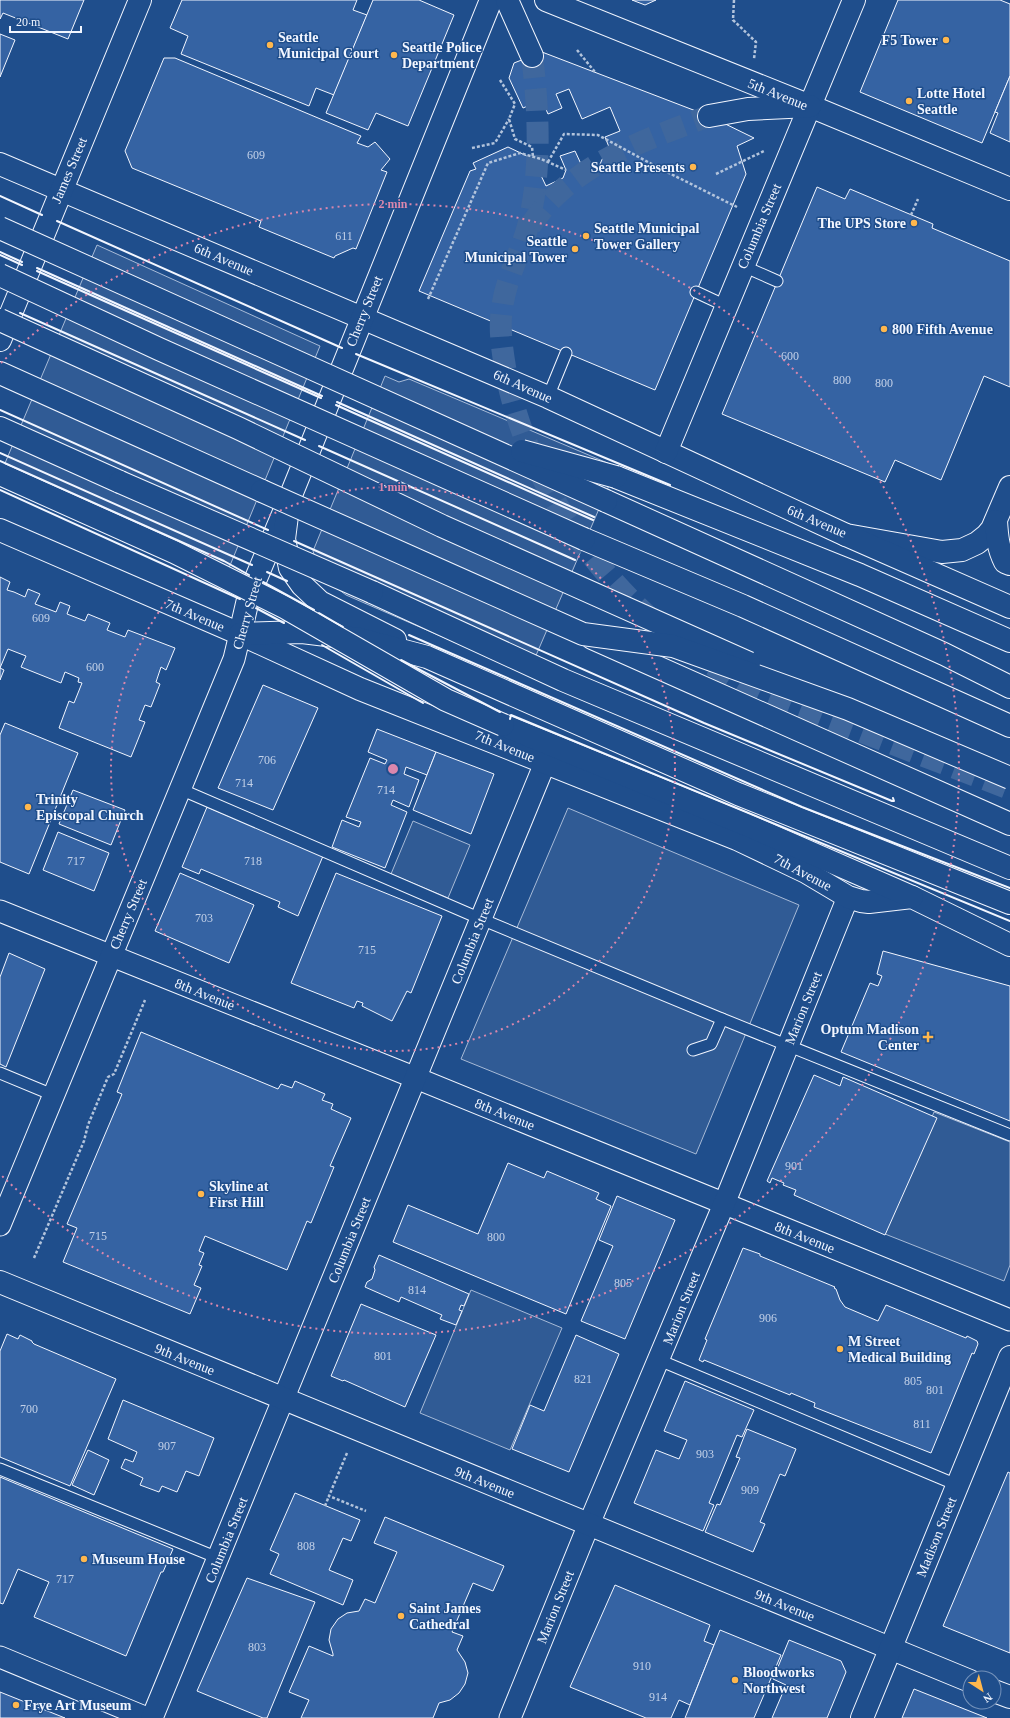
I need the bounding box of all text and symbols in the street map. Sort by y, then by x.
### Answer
scale bar [10,8,81,34]
text: 20 m [16,15,41,29]
place label: Seattle Municipal Court [278,30,379,61]
place label: F5 Tower [882,33,938,48]
marker: F5 Tower [941,35,951,45]
marker: Seattle Municipal Court [265,40,275,50]
place label: Seattle Police Department [402,40,482,71]
marker: Seattle Police Department [389,50,399,60]
street label: 5th Avenue [746,76,810,113]
place label: Lotte Hotel Seattle [917,86,985,117]
marker: Lotte Hotel Seattle [904,96,914,106]
street label: James Street [49,135,90,206]
house number: 609 [247,148,265,162]
place label: Seattle Presents [591,160,686,175]
marker: Seattle Presents [688,162,698,172]
street label: Columbia Street [735,181,784,271]
text: 2 min [378,197,408,211]
place label: The UPS Store [818,216,906,231]
marker: The UPS Store [909,218,919,228]
place label: Seattle Municipal Tower Gallery [594,221,699,252]
house number: 611 [335,229,353,243]
marker: Seattle Municipal Tower Gallery [581,231,591,241]
place label: Seattle Municipal Tower [465,234,567,265]
street label: 6th Avenue [192,240,256,279]
marker: Seattle Municipal Tower [570,244,580,254]
street label: Cherry Street [343,273,386,349]
place label: 800 Fifth Avenue [892,322,993,337]
marker: 800 Fifth Avenue [879,324,889,334]
house number: 600 [781,349,799,363]
street label: 6th Avenue [491,367,555,406]
house number: 800 [833,373,851,387]
house number: 800 [875,376,893,390]
text: 1 min [378,480,408,494]
street label: 6th Avenue [785,502,849,541]
street label: Cherry Street [230,575,265,651]
street label: 7th Avenue [163,596,227,635]
house number: 609 [32,611,50,625]
house number: 600 [86,660,104,674]
street label: 7th Avenue [473,728,537,765]
house number: 706 [258,753,276,767]
centre of rings [386,762,400,776]
house number: 714 [235,776,253,790]
house number: 714 [377,783,395,797]
place label: Trinity Episcopal Church [36,792,144,823]
marker: Trinity Episcopal Church [23,802,33,812]
street label: 7th Avenue [771,851,834,894]
house number: 717 [67,854,85,868]
house number: 718 [244,854,262,868]
street label: Cherry Street [107,877,150,952]
street label: Columbia Street [448,896,497,986]
house number: 703 [195,911,213,925]
house number: 715 [358,943,376,957]
street label: Marion Street [782,969,825,1047]
street label: 8th Avenue [173,976,237,1013]
place label: Optum Madison Center [821,1022,919,1053]
marker: Optum Madison Center [922,1031,934,1043]
street label: 8th Avenue [473,1096,537,1133]
house number: 901 [785,1159,803,1173]
place label: Skyline at First Hill [209,1179,269,1210]
marker: Skyline at First Hill [196,1189,206,1199]
street label: Columbia Street [325,1195,374,1285]
street label: 8th Avenue [773,1219,837,1256]
house number: 715 [89,1229,107,1243]
house number: 800 [487,1230,505,1244]
street label: Marion Street [660,1269,703,1347]
house number: 805 [614,1276,632,1290]
house number: 814 [408,1283,426,1297]
house number: 906 [759,1311,777,1325]
place label: M Street Medical Building [848,1334,951,1365]
street label: 9th Avenue [153,1341,217,1378]
marker: M Street Medical Building [835,1344,845,1354]
house number: 801 [374,1349,392,1363]
house number: 821 [574,1372,592,1386]
house number: 805 [904,1374,922,1388]
house number: 801 [926,1383,944,1397]
house number: 700 [20,1402,38,1416]
house number: 811 [913,1417,931,1431]
house number: 907 [158,1439,176,1453]
house number: 903 [696,1447,714,1461]
street label: 9th Avenue [453,1464,517,1501]
house number: 909 [741,1483,759,1497]
street label: Columbia Street [202,1495,251,1585]
street label: Madison Street [914,1495,959,1579]
house number: 808 [297,1539,315,1553]
place label: Museum House [92,1552,185,1567]
marker: Museum House [79,1554,89,1564]
street label: Marion Street [534,1568,577,1646]
house number: 717 [56,1572,74,1586]
street label: 9th Avenue [753,1587,817,1624]
place label: Saint James Cathedral [409,1601,482,1632]
marker: Saint James Cathedral [396,1611,406,1621]
house number: 803 [248,1640,266,1654]
house number: 910 [633,1659,651,1673]
place label: Bloodworks Northwest [743,1665,815,1696]
north arrow [962,1670,1002,1710]
marker: Bloodworks Northwest [730,1675,740,1685]
house number: 914 [649,1690,667,1704]
text: N [981,1691,995,1705]
place label: Frye Art Museum [24,1698,132,1713]
marker: Frye Art Museum [11,1700,21,1710]

